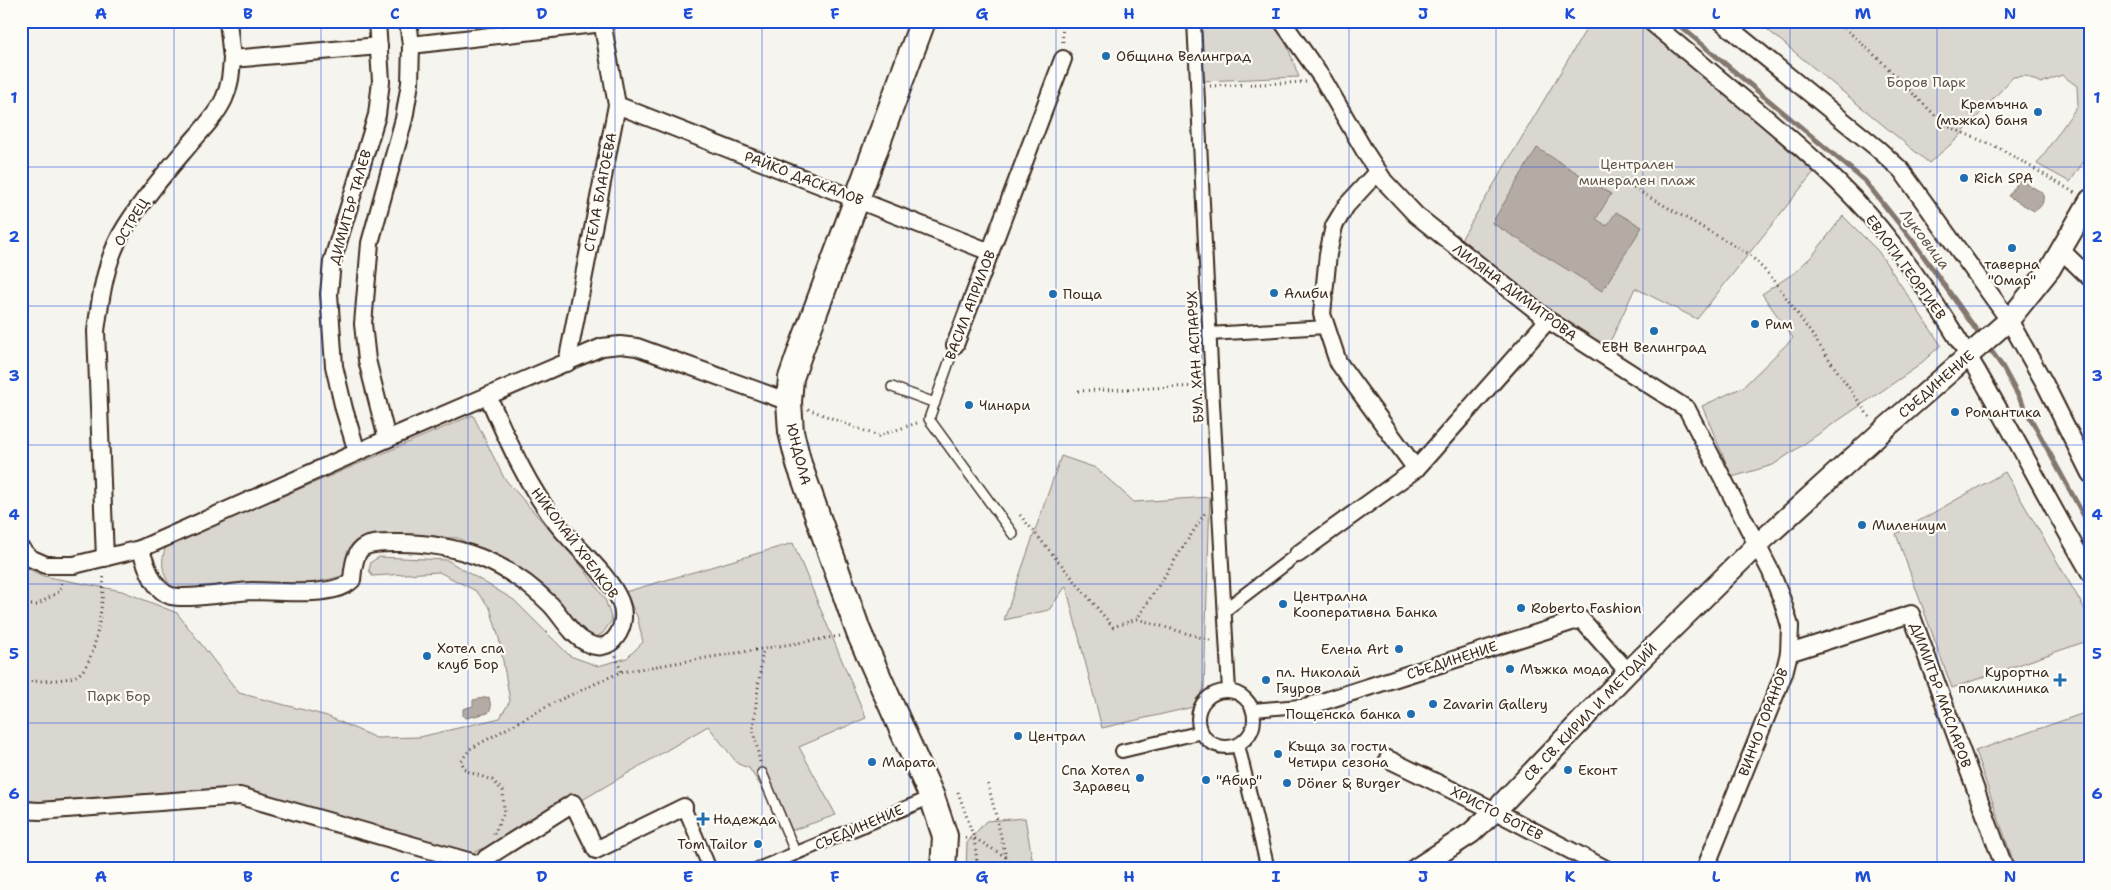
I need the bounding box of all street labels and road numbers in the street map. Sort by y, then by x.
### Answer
street label: СТЕЛА БЛАГОЕВА [580,131,620,253]
street label: ДИМИТЪР ТАЛЕВ [325,147,375,267]
street label: РАЙКО ДАСКАЛОВ [742,147,866,209]
street label: ОСТРЕЦ [110,195,152,249]
street label: ЕВЛОГИ ГЕОРГИЕВ [1862,211,1950,323]
street label: ЛИЛЯНА ДИМИТРОВА [1449,239,1581,345]
street label: ВАСИЛ АПРИЛОВ [941,248,999,362]
street label: БУЛ. ХАН АСПАРУХ [1183,290,1207,424]
street label: СЪЕДИНЕНИЕ [1894,346,1978,422]
street label: ЮНДОЛА [783,421,815,487]
street label: НИКОЛАЙ ХРЕЛКОВ [527,484,623,602]
street label: ДИМИТЪР МАСЛАРОВ [1906,620,1976,770]
street label: СЪЕДИНЕНИЕ [1404,637,1500,683]
street label: СВ. СВ. КИРИЛ И МЕТОДИЙ [1519,639,1661,785]
street label: ВИНЧО ГОРАНОВ [1734,665,1792,779]
street label: ХРИСТО БОТЕВ [1448,782,1546,844]
street label: СЪЕДИНЕНИЕ [812,800,906,854]

